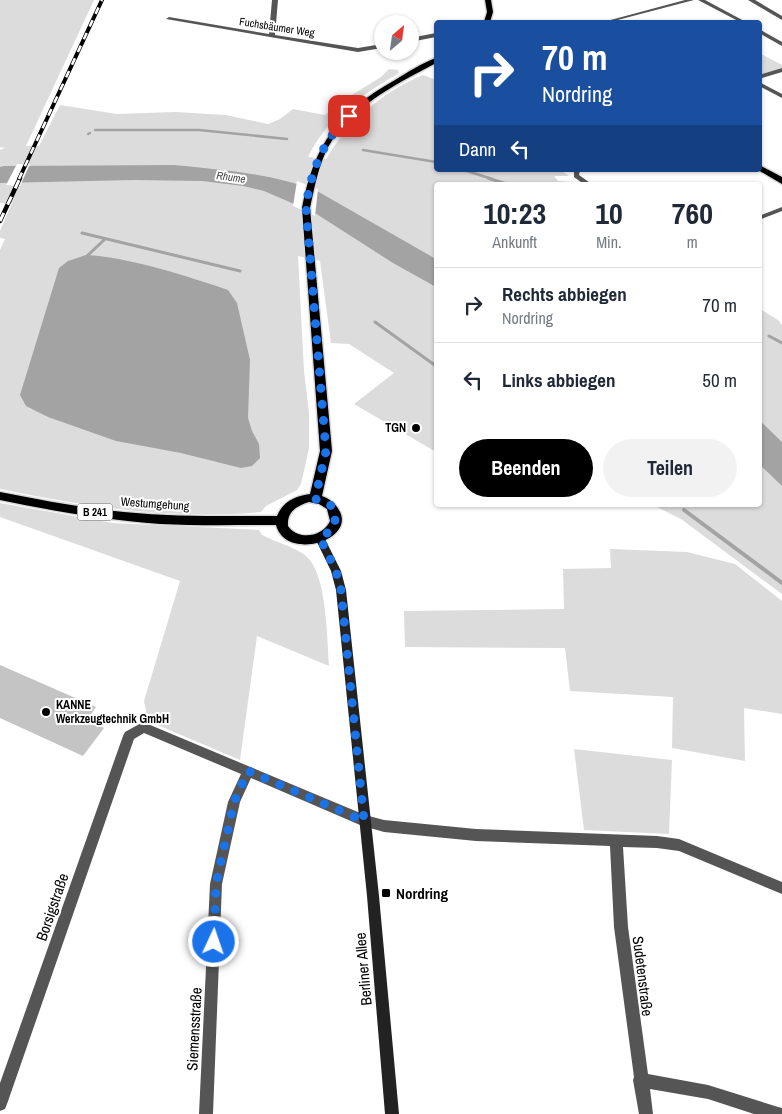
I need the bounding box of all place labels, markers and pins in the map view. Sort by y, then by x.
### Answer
pin [328,95,370,137]
place label: TGN [385,420,406,436]
marker: TGN [410,422,422,434]
place label: KANNE Werkzeugtechnik GmbH [56,697,169,727]
marker: KANNE Werkzeugtechnik GmbH [40,706,52,718]
place label: Nordring [396,883,448,904]
marker: Nordring [380,887,392,899]

